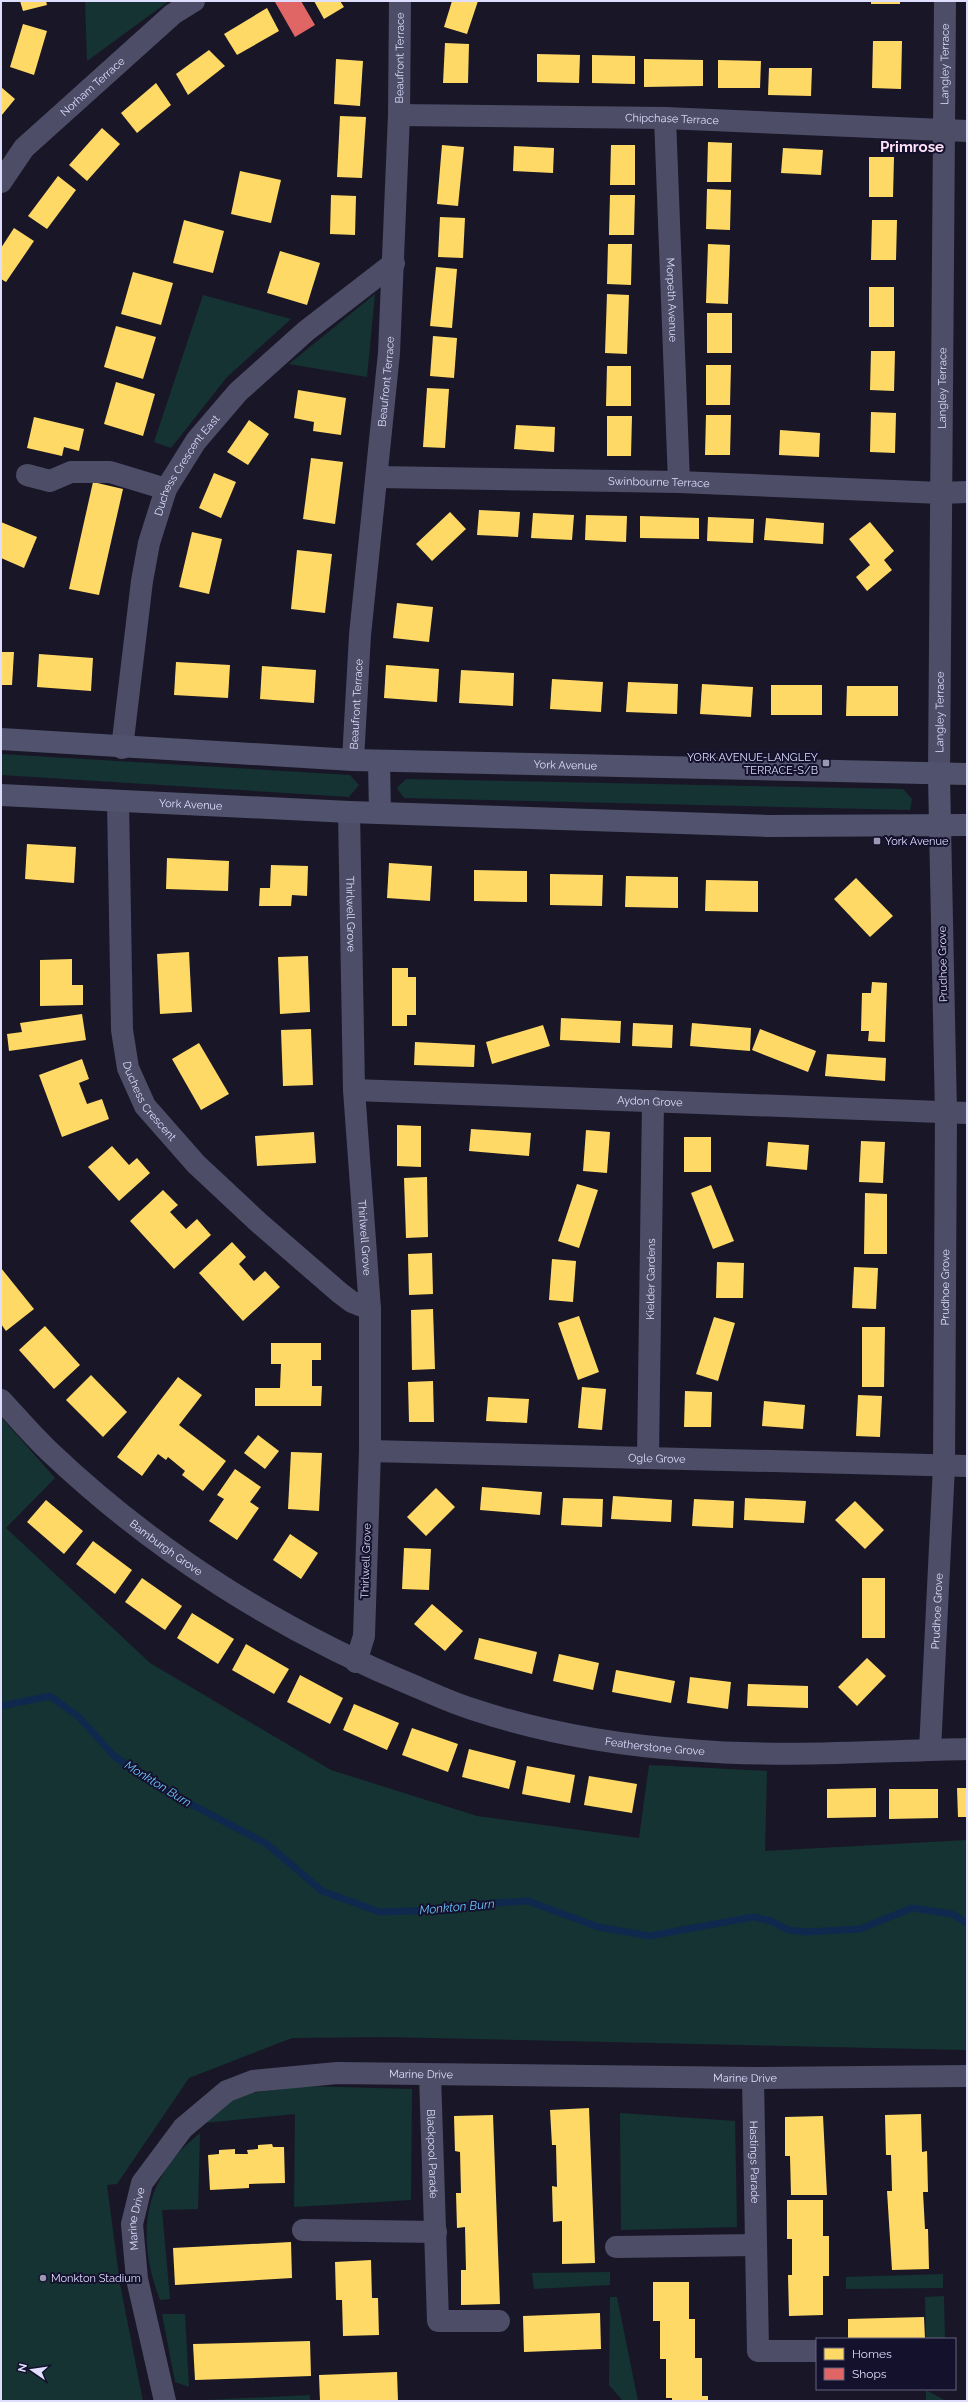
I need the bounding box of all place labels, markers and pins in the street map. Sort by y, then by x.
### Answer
place label: YORK AVENUE-LANGLEY TERRACE-S/B [687,751,818,777]
marker: YORK AVENUE-LANGLEY TERRACE-S/B [821,758,831,768]
place label: York Avenue [885,835,949,848]
marker: York Avenue [872,836,882,846]
place label: Monkton Stadium [51,2272,141,2285]
marker: Monkton Stadium [38,2273,48,2283]

